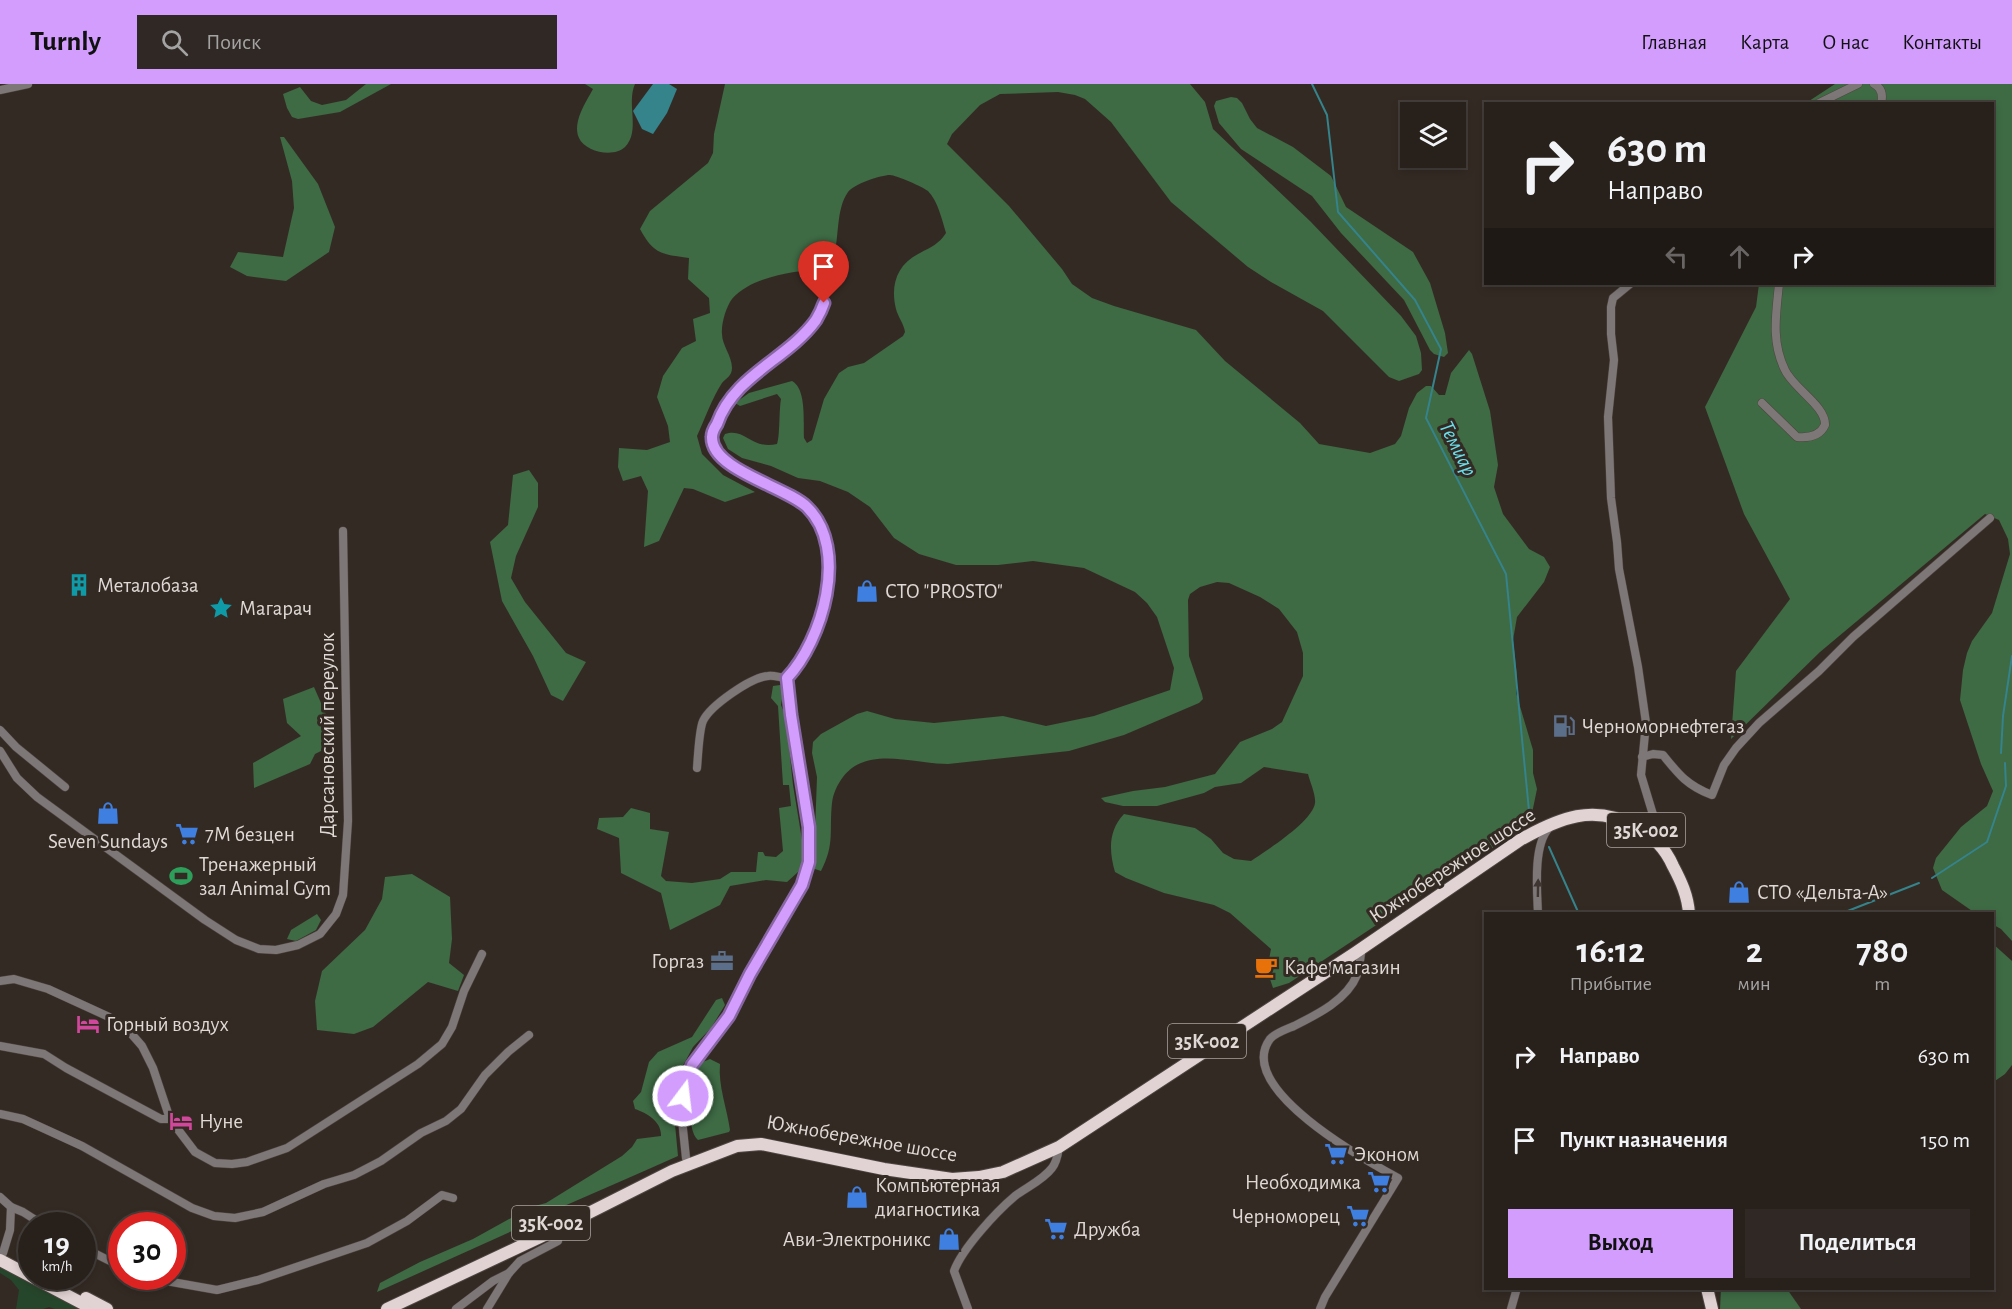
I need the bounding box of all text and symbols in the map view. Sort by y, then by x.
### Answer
search box [137,15,557,69]
icon: search [158,26,191,59]
text: Turnly [30,28,101,56]
text: Поиск [206,31,261,53]
text: Главная [1641,32,1707,53]
text: Карта [1740,32,1789,53]
text: О нас [1822,32,1869,53]
text: Контакты [1902,32,1982,53]
map controls [1400,102,1466,168]
button: layers [1400,102,1466,168]
icon: right [1508,126,1586,204]
text: 630 m [1607,128,1708,170]
text: Направо [1607,177,1703,204]
icon: left [1660,240,1693,273]
icon: ahead [1723,240,1756,273]
icon: right [1786,240,1819,273]
pin [798,241,849,303]
icon: arrive [807,250,840,283]
water label: Темиар [1434,417,1481,480]
building icon: Металобаза [66,572,92,598]
place label: Металобаза [97,575,199,596]
shop icon: СТО "PROSTO" [854,578,880,604]
place label: СТО "PROSTO" [885,581,1003,602]
place icon: Магарач [208,595,234,621]
place label: Магарач [239,598,312,619]
street label: Дарсановский переулок [317,632,338,837]
fuel station icon: Черноморнефтегаз [1551,713,1577,739]
place label: Черноморнефтегаз [1582,716,1744,737]
shop icon: Seven Sundays [95,800,121,826]
street label: Южнобережное шоссе [1365,804,1539,927]
road number: 35К-002 [1607,813,1685,847]
supermarket icon: 7М безцен [174,821,200,847]
place label: 7М безцен [205,824,295,845]
place label: Seven Sundays [48,831,168,852]
place label: Тренажерный зал Animal Gym [199,854,331,899]
sports icon: Тренажерный зал Animal Gym [168,863,194,889]
one-way arrow [1533,878,1542,897]
shop icon: СТО «Дельта-А» [1726,879,1752,905]
place label: СТО «Дельта-А» [1757,882,1888,903]
text: 16:12 [1577,933,1645,969]
text: 2 [1746,933,1763,969]
text: 780 [1856,933,1908,969]
office icon: Горгаз [709,948,735,974]
place label: Горгаз [651,951,704,972]
cafe icon: Кафе магазин [1253,954,1279,980]
place label: Кафе магазин [1284,957,1401,978]
text: Прибытие [1570,974,1652,994]
text: мин [1738,974,1771,994]
text: m [1874,974,1890,994]
hotel icon: Горный воздух [75,1011,101,1037]
place label: Горный воздух [106,1014,229,1035]
road number: 35К-002 [1168,1024,1246,1058]
icon: right [1508,1040,1541,1073]
text: Направо [1559,1045,1640,1067]
text: 630 m [1918,1045,1970,1067]
position arrow [651,1064,715,1128]
hotel icon: Нуне [168,1108,194,1134]
place label: Нуне [199,1111,243,1132]
street label: Южнобережное шоссе [765,1111,959,1166]
icon: arrive [1508,1124,1541,1157]
text: Пункт назначения [1559,1129,1728,1151]
text: 150 m [1920,1129,1970,1151]
supermarket icon: Эконом [1323,1141,1349,1167]
place label: Эконом [1354,1144,1420,1165]
supermarket icon: Необходимка [1366,1169,1392,1195]
place label: Необходимка [1245,1172,1361,1193]
place label: Компьютерная диагностика [875,1175,1001,1220]
shop icon: Компьютерная диагностика [844,1184,870,1210]
supermarket icon: Черноморец [1345,1203,1371,1229]
road number: 35К-002 [512,1206,590,1240]
place label: Черноморец [1232,1206,1340,1227]
button: Выход [1508,1209,1733,1278]
button: Поделиться [1745,1209,1970,1278]
speed limit sign: 30 [108,1212,186,1290]
supermarket icon: Дружба [1043,1216,1069,1242]
place label: Дружба [1074,1219,1141,1240]
shop icon: Ави-Электроникс [936,1226,962,1252]
text: 19 [44,1229,70,1259]
place label: Ави-Электроникс [783,1229,931,1250]
text: km/h [42,1259,72,1274]

